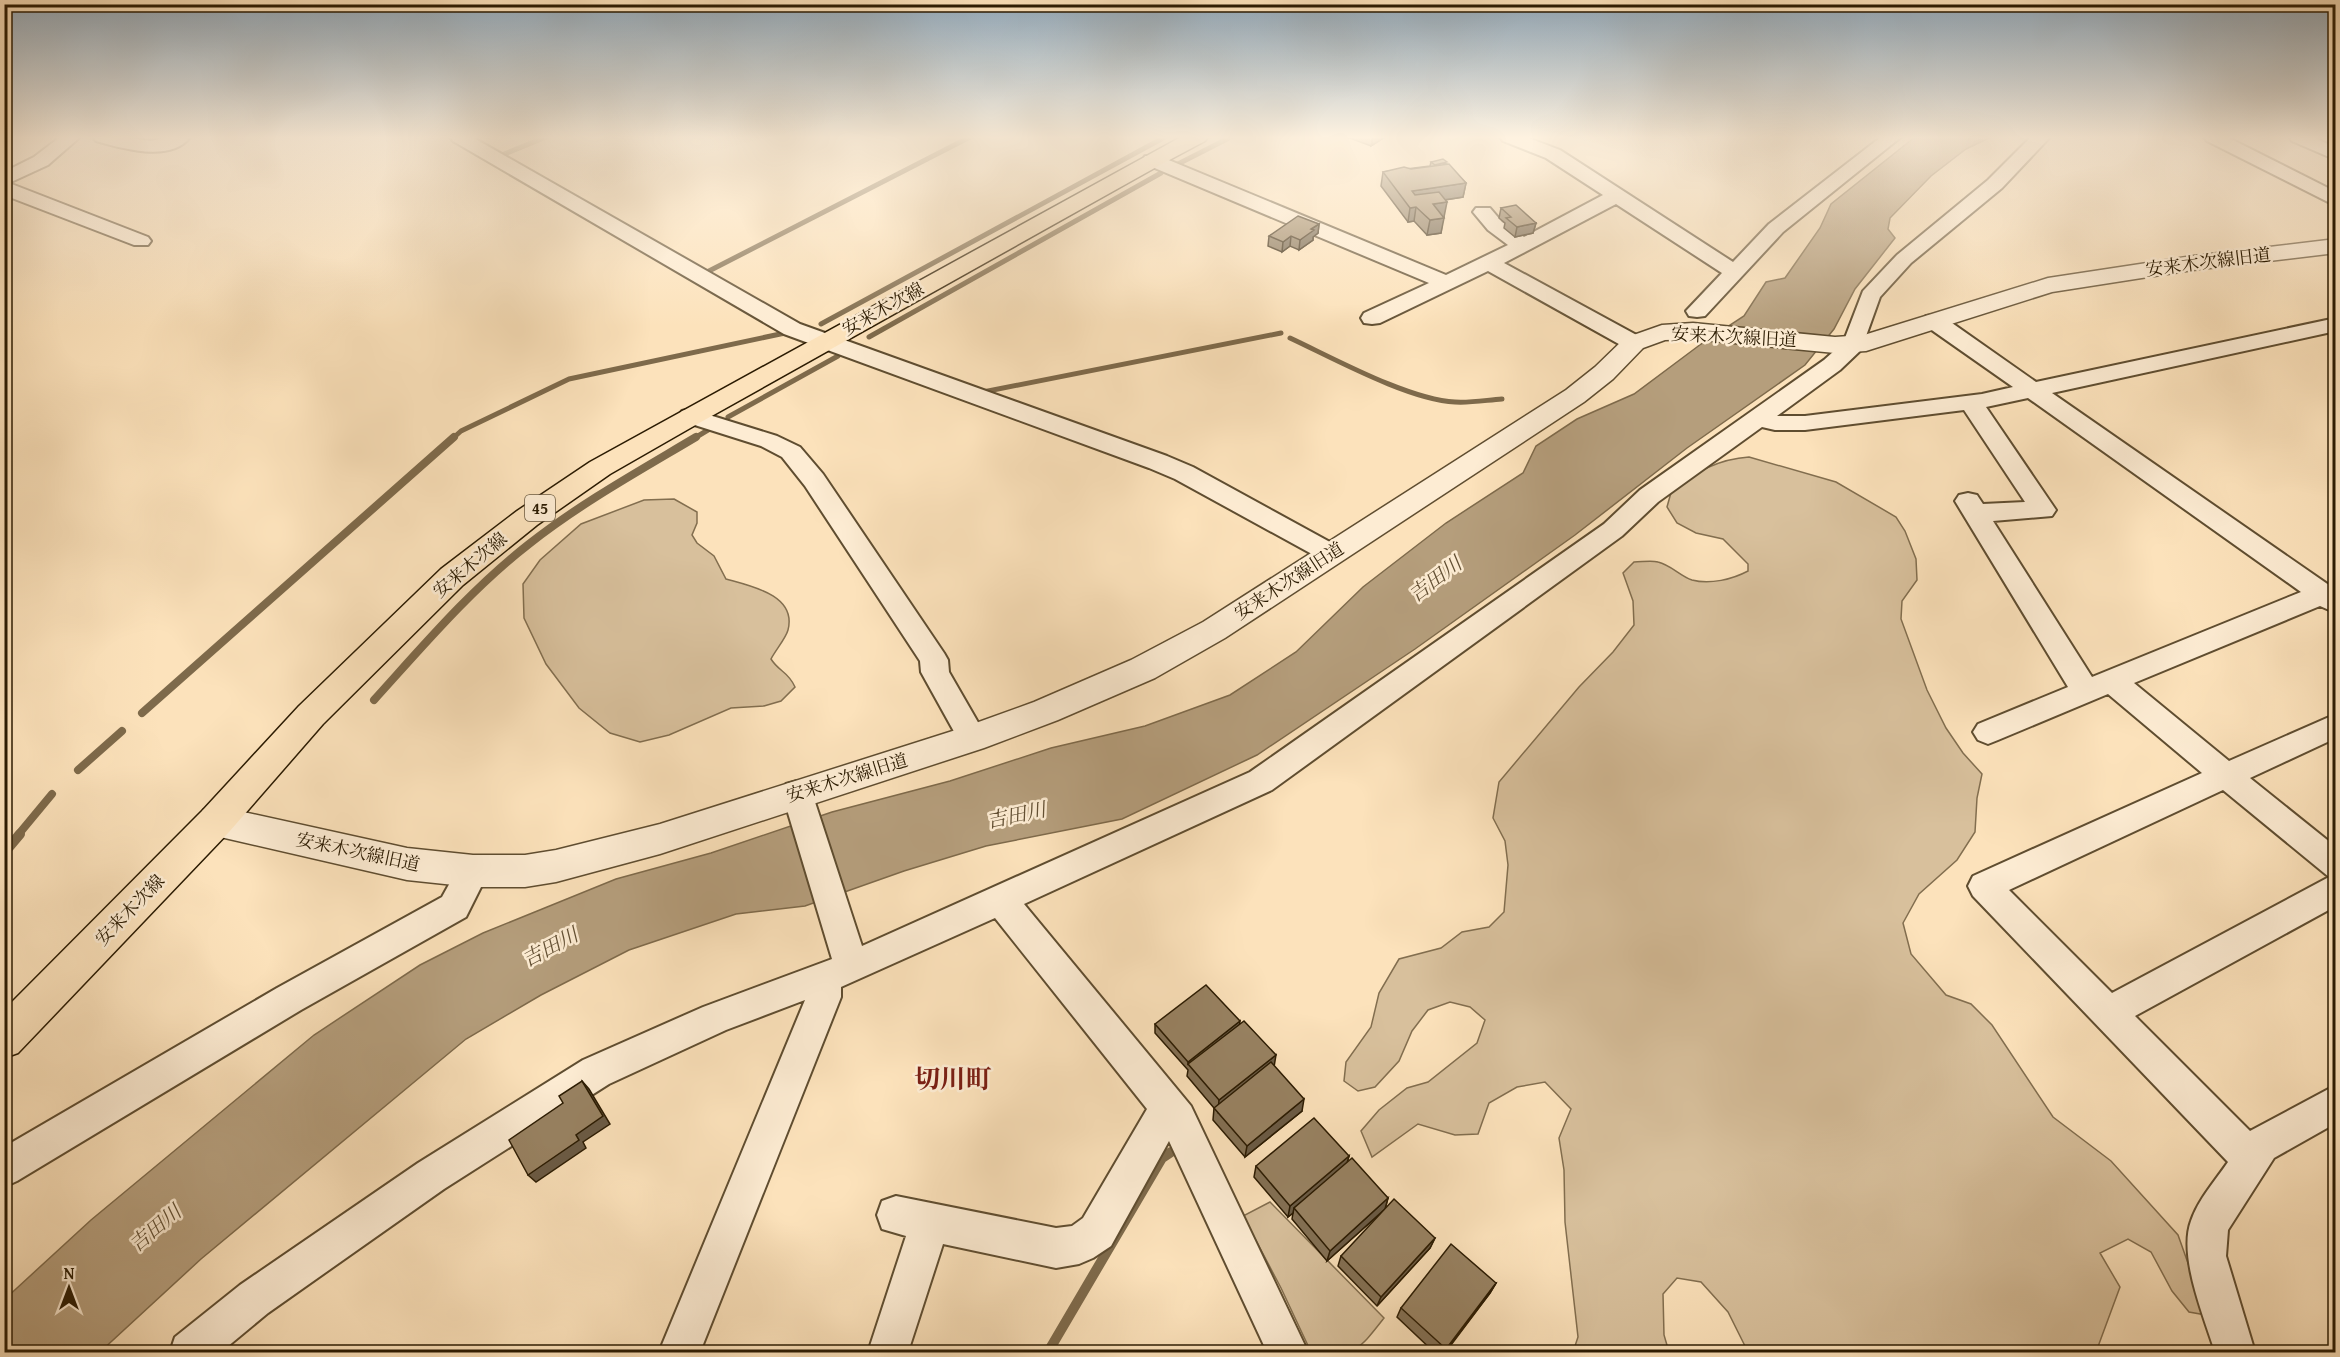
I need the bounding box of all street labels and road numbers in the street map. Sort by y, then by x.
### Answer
street label: 安来木次線旧道 [2144,240,2272,283]
street label: 安来木次線 [837,275,929,342]
street label: 安来木次線旧道 [1670,320,1798,353]
road number: 45 [525,495,555,521]
street label: 安来木次線 [427,525,513,604]
street label: 安来木次線旧道 [1229,535,1349,626]
street label: 安来木次線旧道 [783,746,911,809]
street label: 安来木次線旧道 [294,825,423,878]
street label: 安来木次線 [89,868,171,951]

